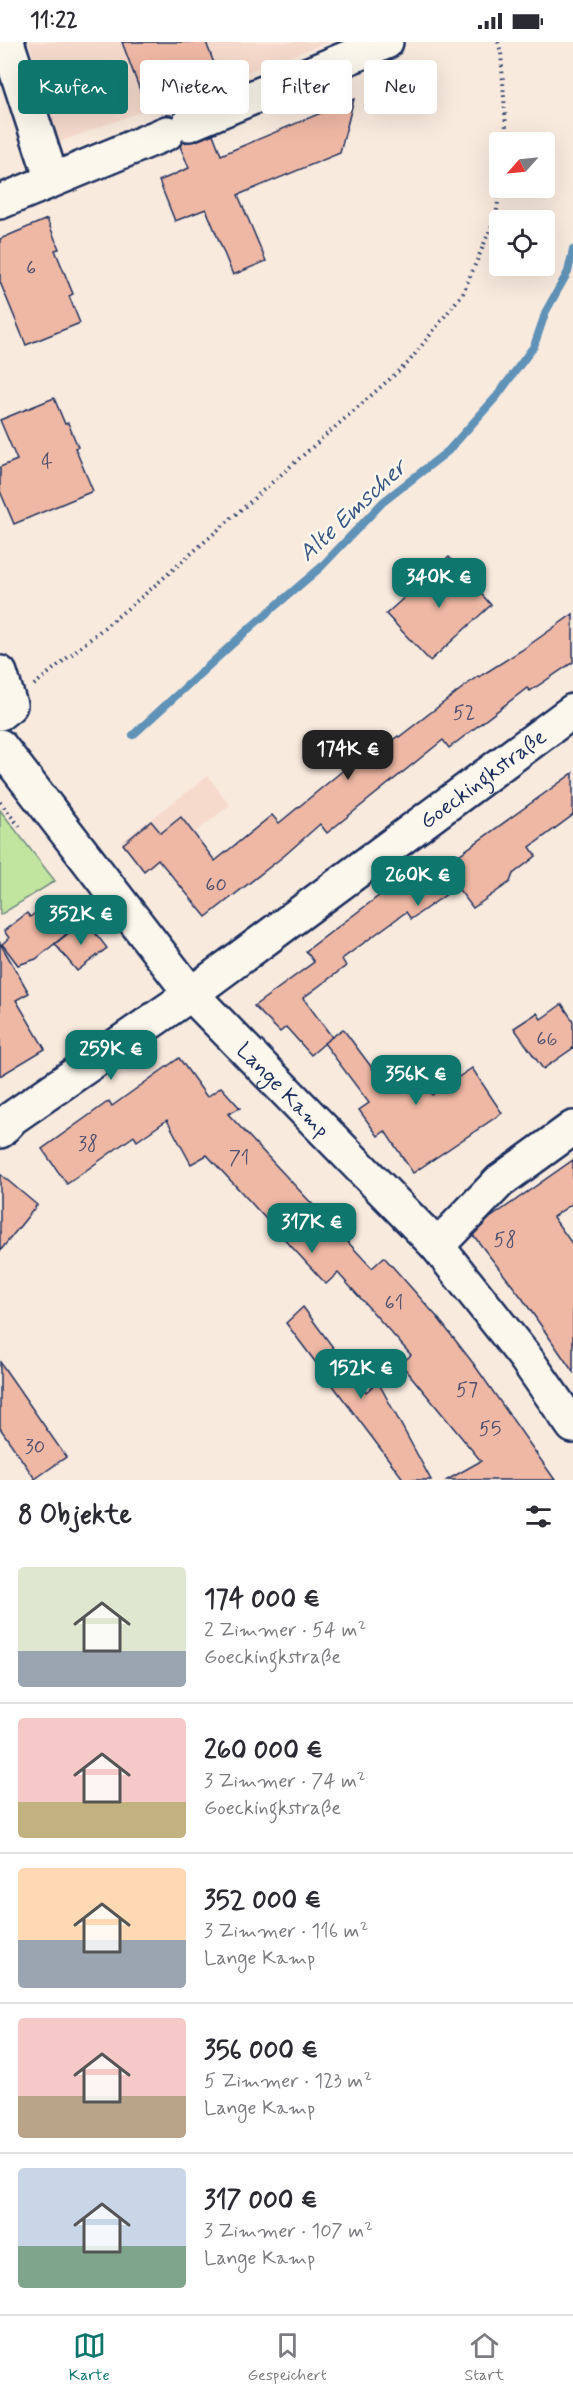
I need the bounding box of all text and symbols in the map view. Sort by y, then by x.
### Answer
text: 11:22 [30,7,78,35]
chip: Kaufen [18,60,128,114]
chip: Mieten [140,60,249,114]
chip: Filter [261,60,352,114]
chip: Neu [364,60,437,114]
north arrow [489,132,555,198]
map controls [489,132,555,276]
button: locate [489,210,555,276]
house number: 6 [26,255,36,282]
house number: 4 [41,449,53,476]
water label: Alte Emscher [292,451,416,569]
pin: 340K € [390,558,488,609]
text: 340K € [406,564,472,591]
house number: 52 [453,700,475,727]
street label: Goeckingkstraße [415,723,553,836]
pin: 174K € [299,730,397,781]
text: 174K € [316,736,380,763]
pin: 260K € [369,856,467,907]
text: 260K € [385,862,451,889]
house number: 60 [205,872,227,899]
pin: 352K € [32,895,130,946]
text: 352K € [49,901,113,928]
house number: 66 [536,1026,558,1053]
pin: 259K € [62,1030,160,1081]
text: 259K € [79,1036,143,1063]
street label: Lange Kamp [230,1037,335,1144]
pin: 356K € [367,1055,465,1106]
text: 356K € [385,1061,447,1088]
house number: 38 [78,1131,98,1158]
house number: 71 [229,1145,249,1172]
pin: 317K € [263,1203,361,1254]
text: 317K € [281,1209,343,1236]
house number: 58 [494,1227,516,1254]
house number: 61 [385,1290,403,1317]
pin: 152K € [312,1349,410,1400]
text: 152K € [329,1355,393,1382]
house number: 57 [456,1377,478,1404]
house number: 55 [479,1416,501,1443]
house number: 30 [25,1434,45,1461]
text: 8 Objekte [18,1499,132,1533]
icon: filters [522,1500,555,1533]
text: 174 000 € [204,1583,320,1617]
icon: home [66,1591,138,1663]
text: 2 Zimmer · 54 m² [204,1617,366,1644]
text: Goeckingkstraße [204,1644,341,1671]
text: 260 000 € [204,1734,323,1768]
icon: home [66,1742,138,1814]
text: 3 Zimmer · 74 m² [204,1768,366,1795]
text: Goeckingkstraße [204,1795,341,1822]
text: 352 000 € [204,1884,321,1918]
icon: home [66,1892,138,1964]
text: 3 Zimmer · 116 m² [204,1918,368,1945]
text: Lange Kamp [204,1945,315,1972]
text: 356 000 € [204,2034,318,2068]
icon: home [66,2042,138,2114]
text: 5 Zimmer · 123 m² [204,2068,372,2095]
text: Lange Kamp [204,2095,315,2122]
text: 317 000 € [204,2184,318,2218]
icon: home [66,2192,138,2264]
text: 3 Zimmer · 107 m² [204,2218,373,2245]
text: Lange Kamp [204,2245,315,2272]
tab: Karte [69,2329,110,2386]
tab: Gespeichert [248,2329,327,2386]
tab: Start [464,2329,504,2386]

